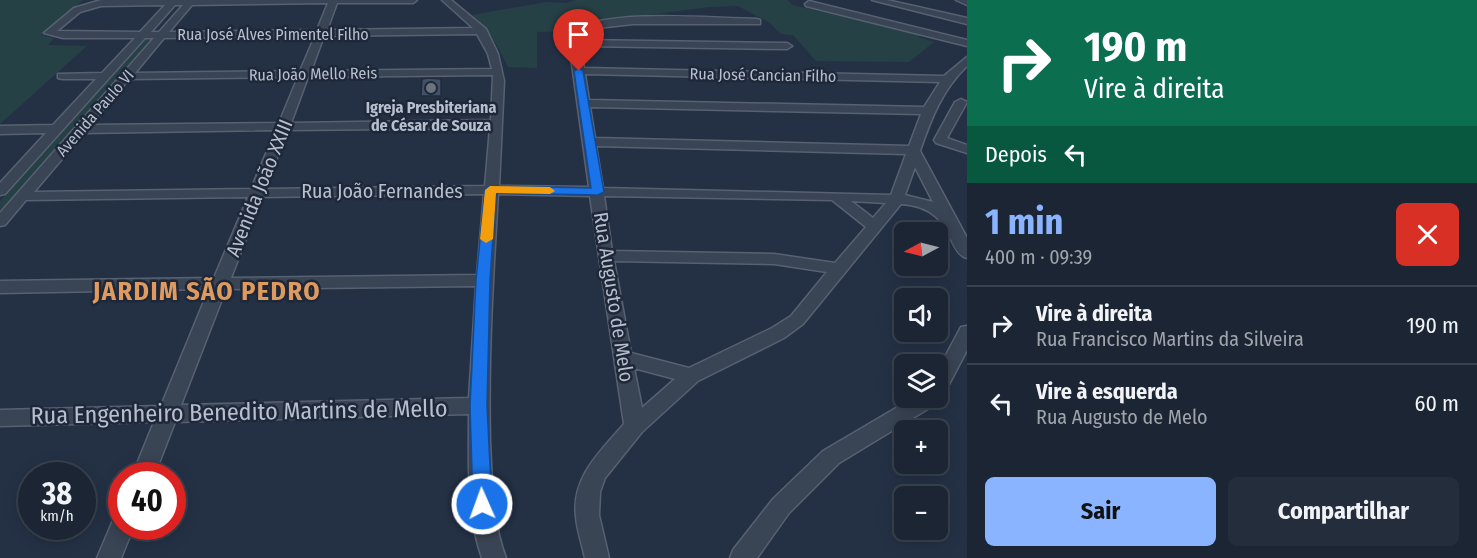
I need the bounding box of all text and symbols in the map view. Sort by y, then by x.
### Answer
pin [553,9,604,71]
icon: arrive [562,18,595,51]
text: 190 m [1084,22,1187,72]
icon: right [985,24,1063,102]
street label: Rua José Alves Pimentel Filho [177,25,369,44]
street label: Rua João Mello Reis [249,63,378,85]
street label: Rua José Cancian Filho [689,64,837,86]
street label: Avenida Paulo VI [52,66,138,160]
text: Vire à direita [1084,73,1224,105]
marker: Igreja Presbiteriana de César de Souza [424,81,438,95]
place label: Igreja Presbiteriana de César de Souza [366,98,496,135]
street label: Avenida João XXIII [221,116,297,260]
icon: left [1059,138,1092,171]
text: Depois [985,141,1047,168]
street label: Rua João Fernandes [301,179,463,203]
text: 1 min [985,200,1063,244]
button: close [1396,203,1459,266]
street label: Rua Augusto de Melo [589,210,639,384]
north arrow [894,222,948,276]
map controls [894,222,948,540]
text: 400 m · 09:39 [985,245,1092,269]
district label: JARDIM SÃO PEDRO [92,276,321,307]
button: sound [894,288,948,342]
text: Vire à direita [1036,300,1152,327]
icon: right [985,309,1018,342]
text: 190 m [1406,312,1459,339]
text: Rua Francisco Martins da Silveira [1036,327,1304,351]
button: layers [894,354,948,408]
text: Vire à esquerda [1036,378,1178,405]
icon: left [985,387,1018,420]
text: 60 m [1415,390,1459,417]
street label: Rua Engenheiro Benedito Martins de Mello [30,394,448,430]
text: Rua Augusto de Melo [1036,405,1208,429]
button: + [894,420,948,474]
speed limit sign: 40 [108,462,186,540]
position arrow [450,472,514,536]
text: 38 [42,476,72,512]
button: Sair [985,477,1216,546]
button: Compartilhar [1228,477,1459,546]
button: − [894,486,948,540]
text: km/h [40,507,74,525]

